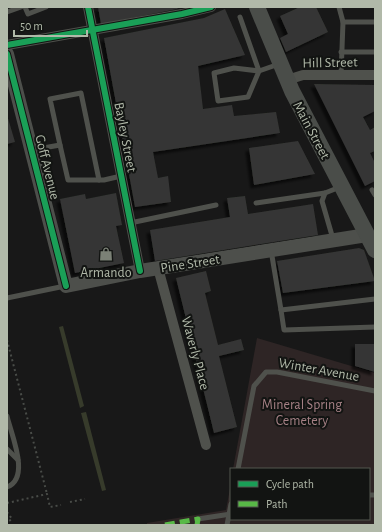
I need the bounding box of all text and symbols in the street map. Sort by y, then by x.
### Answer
scale bar [14,12,87,38]
text: 50 m [20,20,43,32]
street label: Hill Street [302,56,358,70]
street label: Main Street [290,99,332,162]
street label: Bayley Street [111,101,139,174]
street label: Goff Avenue [32,133,62,201]
shop icon: Armando [98,246,114,262]
street label: Pine Street [160,252,221,276]
place label: Armando [80,266,132,280]
street label: Waverly Place [178,315,212,392]
street label: Winter Avenue [277,356,360,384]
park label: Mineral Spring Cemetery [262,398,342,428]
legend [230,468,370,520]
text: Cycle path [266,478,314,491]
text: Path [266,498,288,510]

